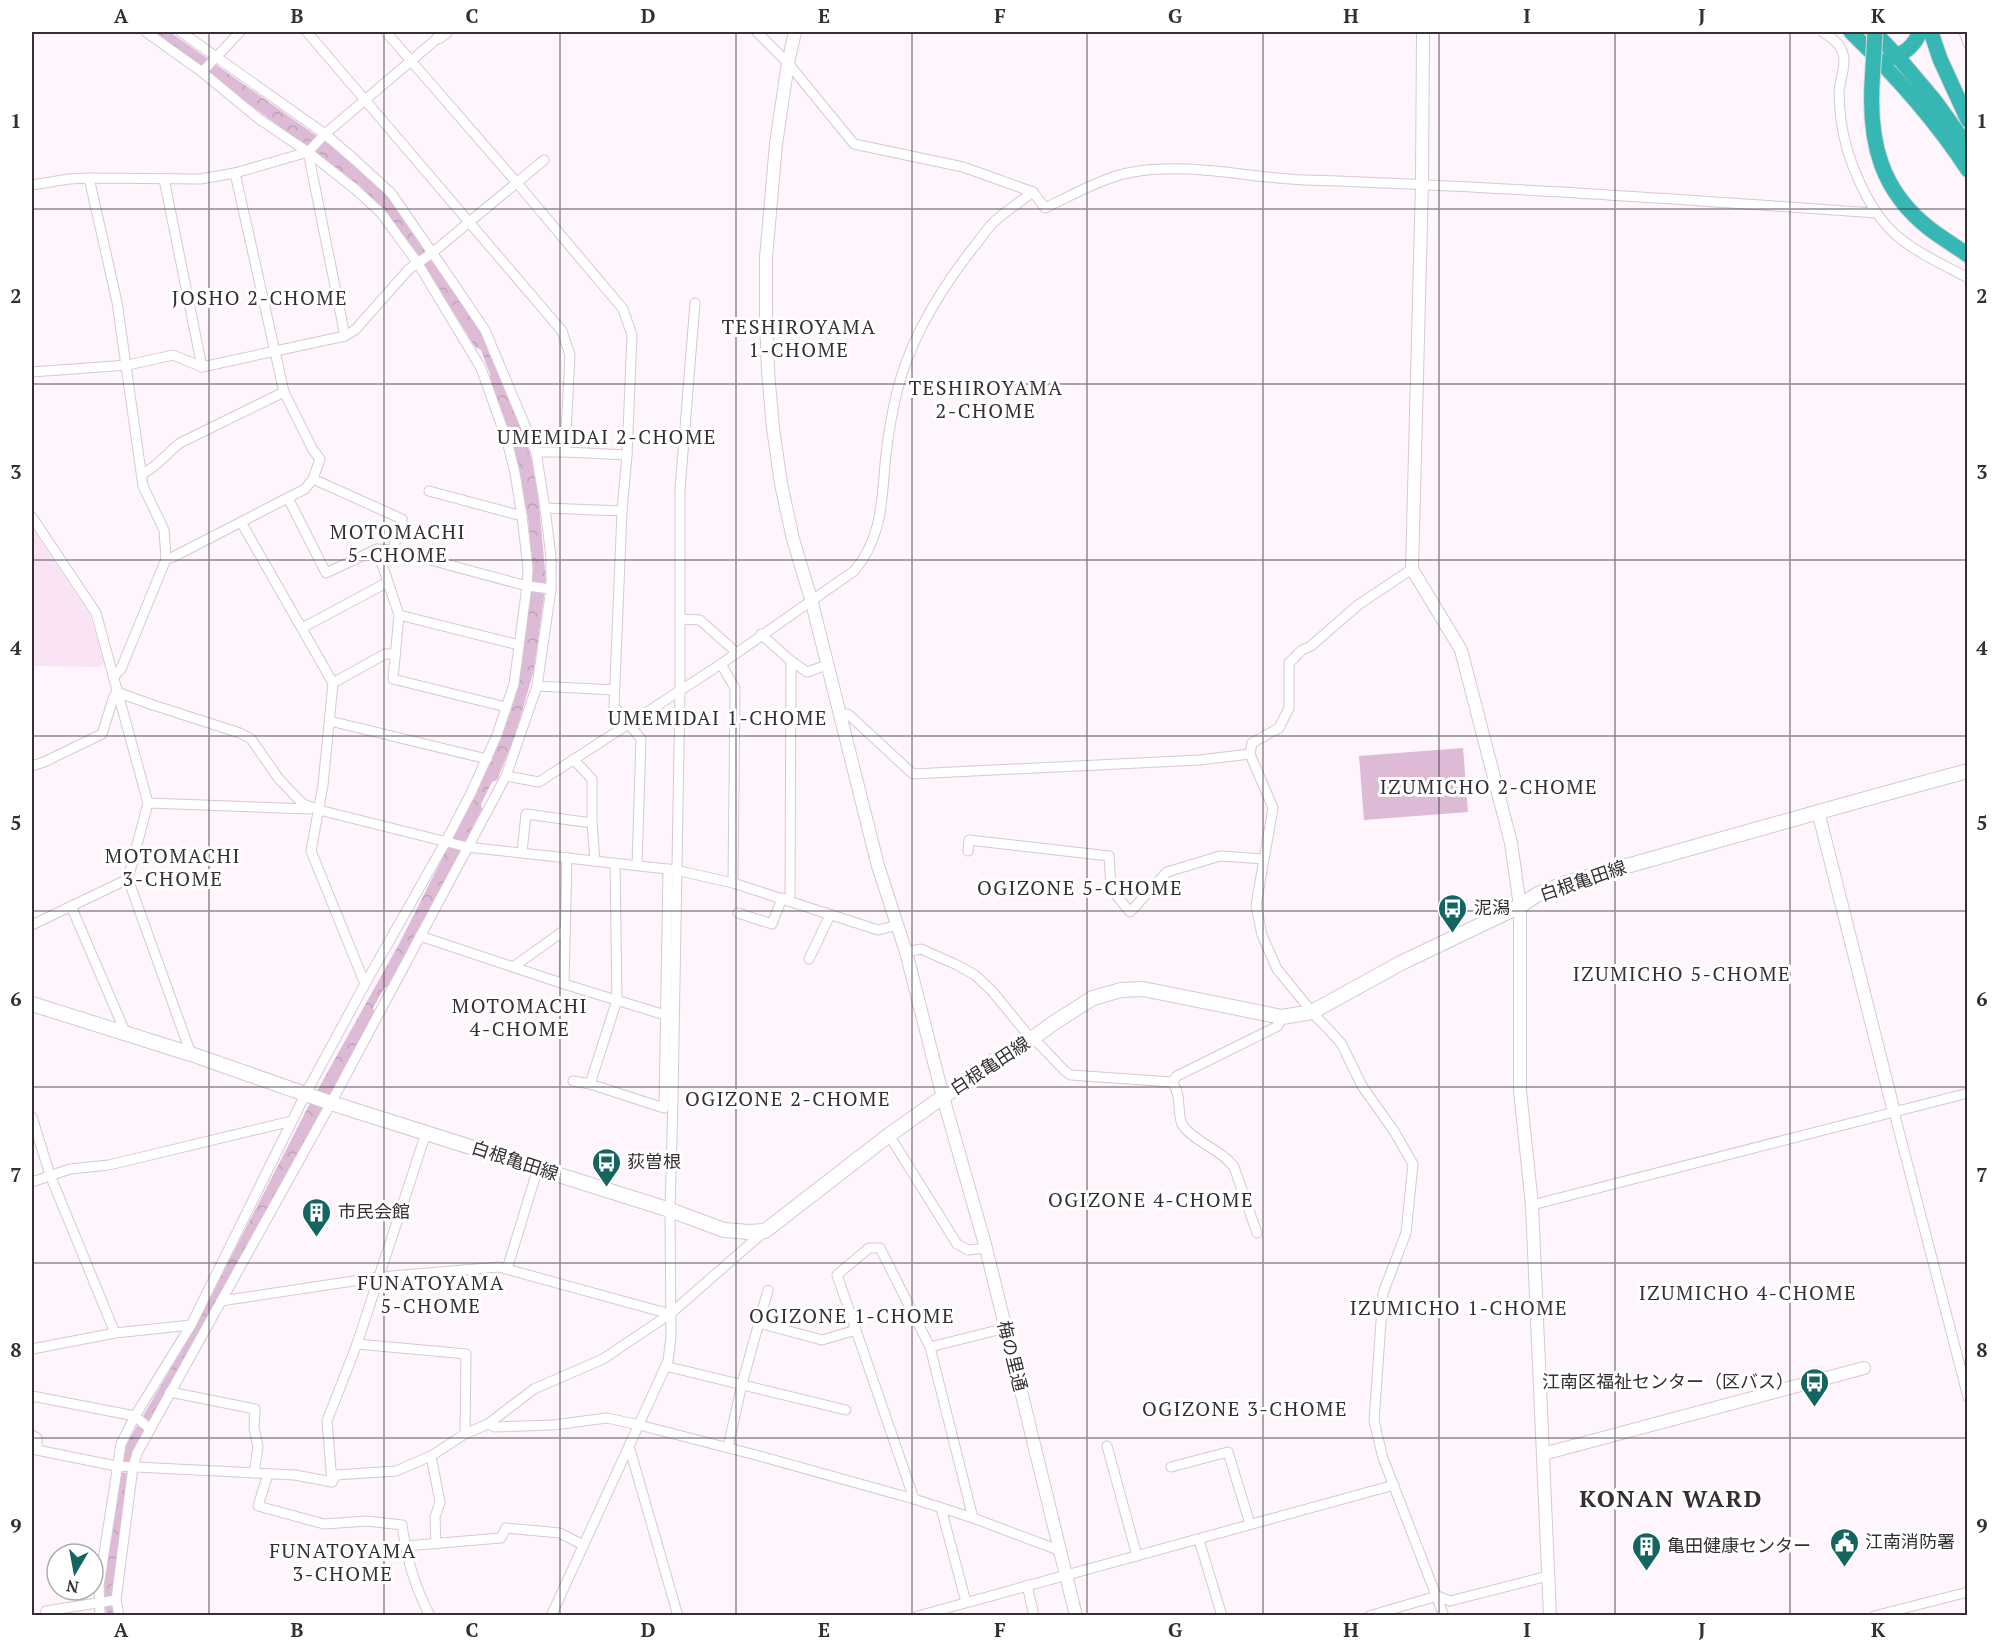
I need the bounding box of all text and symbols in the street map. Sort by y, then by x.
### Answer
text: A [114,2,129,29]
text: B [291,2,304,29]
text: C [465,2,479,29]
text: D [641,2,655,29]
text: E [818,2,830,29]
text: F [994,2,1006,29]
text: G [1168,2,1182,29]
text: H [1343,2,1359,29]
text: I [1523,2,1531,29]
text: J [1698,2,1706,29]
text: K [1871,2,1886,29]
text: 1 [10,107,22,134]
text: 1 [1976,107,1988,134]
text: 2 [10,282,22,309]
text: 2 [1976,282,1988,309]
district label: JOSHO 2-CHOME [172,284,348,311]
district label: TESHIROYAMA 1-CHOME [722,313,876,363]
district label: TESHIROYAMA 2-CHOME [909,374,1063,424]
district label: UMEMIDAI 2-CHOME [497,423,717,450]
text: 3 [10,458,22,485]
text: 3 [1976,458,1988,485]
district label: MOTOMACHI 5-CHOME [330,518,466,568]
text: 4 [10,634,22,661]
text: 4 [1976,634,1988,661]
district label: UMEMIDAI 1-CHOME [608,704,828,731]
district label: IZUMICHO 2-CHOME [1380,773,1598,800]
text: 5 [10,809,22,836]
text: 5 [1976,809,1988,836]
district label: MOTOMACHI 3-CHOME [105,842,241,892]
street label: 白根亀田線 [1536,854,1629,906]
district label: OGIZONE 5-CHOME [977,874,1183,901]
bus stop icon: 泥潟 [1437,892,1469,934]
place label: 泥潟 [1474,895,1510,919]
district label: IZUMICHO 5-CHOME [1573,960,1791,987]
text: 6 [10,985,22,1012]
text: 6 [1976,985,1988,1012]
district label: MOTOMACHI 4-CHOME [452,992,588,1042]
street label: 白根亀田線 [945,1031,1034,1100]
district label: OGIZONE 2-CHOME [685,1085,891,1112]
street label: 白根亀田線 [469,1135,562,1185]
bus stop icon: 荻曽根 [590,1146,622,1188]
place label: 荻曽根 [627,1149,681,1173]
text: 7 [10,1161,22,1188]
text: 7 [1976,1161,1988,1188]
district label: OGIZONE 4-CHOME [1048,1186,1254,1213]
building icon: 市民会館 [301,1196,333,1238]
place label: 市民会館 [338,1199,410,1223]
district label: FUNATOYAMA 5-CHOME [357,1269,505,1319]
district label: IZUMICHO 4-CHOME [1639,1279,1857,1306]
district label: IZUMICHO 1-CHOME [1350,1294,1568,1321]
district label: OGIZONE 1-CHOME [749,1302,955,1329]
street label: 梅の里通 [993,1318,1033,1394]
text: 8 [10,1336,22,1363]
text: 8 [1976,1336,1988,1363]
bus stop icon: 江南区福祉センター（区バス） [1799,1366,1831,1408]
place label: 江南区福祉センター（区バス） [1542,1369,1794,1393]
district label: OGIZONE 3-CHOME [1142,1395,1348,1422]
district label: KONAN WARD [1579,1482,1763,1514]
text: 9 [10,1512,22,1539]
text: 9 [1976,1512,1988,1539]
public building icon: 江南消防署 [1828,1526,1860,1568]
place label: 江南消防署 [1865,1529,1955,1553]
building icon: 亀田健康センター [1630,1530,1662,1572]
place label: 亀田健康センター [1667,1533,1811,1557]
district label: FUNATOYAMA 3-CHOME [269,1537,417,1587]
north arrow [45,1542,105,1602]
text: N [65,1575,80,1599]
text: A [114,1616,129,1643]
text: B [291,1616,304,1643]
text: C [465,1616,479,1643]
text: D [641,1616,655,1643]
text: E [818,1616,830,1643]
text: F [994,1616,1006,1643]
text: G [1168,1616,1182,1643]
text: H [1343,1616,1359,1643]
text: I [1523,1616,1531,1643]
text: J [1698,1616,1706,1643]
text: K [1871,1616,1886,1643]

